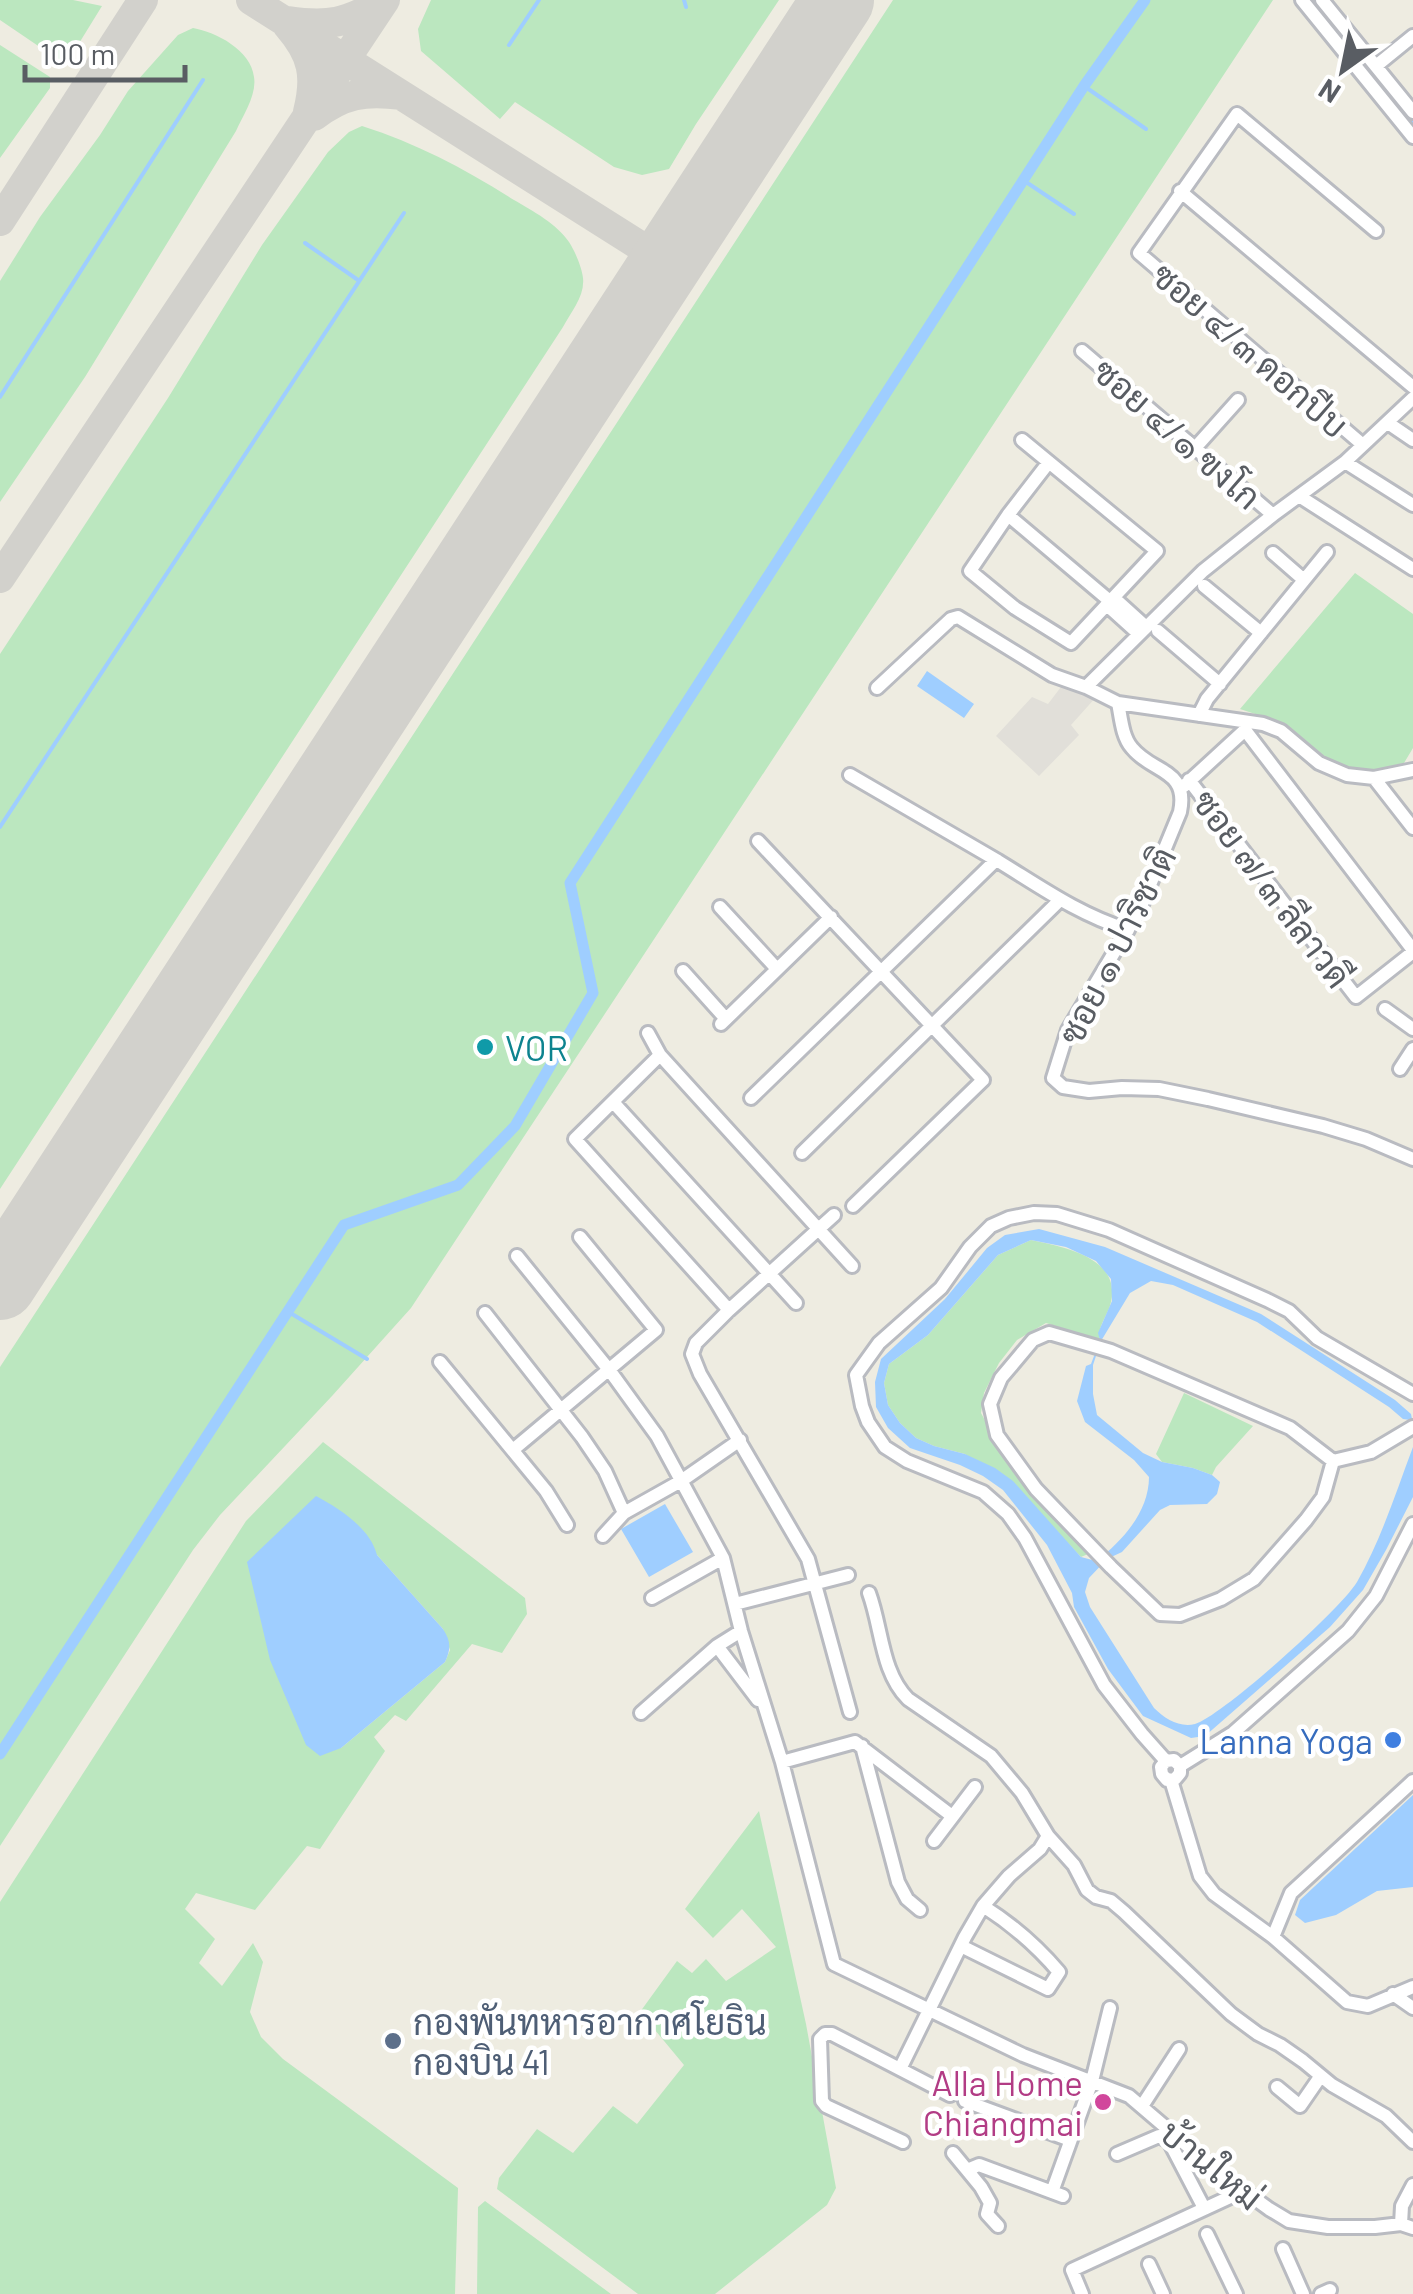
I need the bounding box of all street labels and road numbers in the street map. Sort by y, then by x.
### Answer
street label: ซอย ๔/๓ ดอกปีบ [1145,253,1357,445]
street label: ซอย ๔/๑ ฃงโก [1086,349,1270,517]
street label: ซอย ๗/๓ ลีลาวดี [1185,781,1361,995]
street label: ซอย ๑ ปาริชาติ [1048,839,1184,1051]
street label: บ้านใหม่ [1153,2110,1271,2218]

